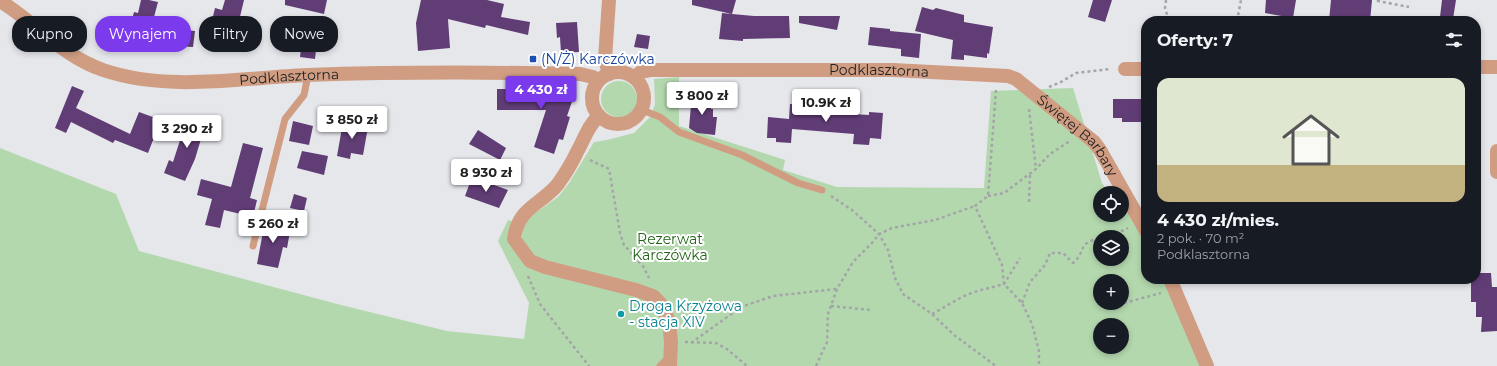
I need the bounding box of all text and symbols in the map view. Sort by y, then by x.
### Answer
chip: Kupno [12,16,87,52]
chip: Wynajem [95,16,191,52]
chip: Filtry [199,16,262,52]
chip: Nowe [270,16,338,52]
icon: filters [1443,29,1465,51]
text: Oferty: 7 [1157,30,1233,50]
place label: (N/Ż) Karczówka [541,50,655,68]
marker: (N/Ż) Karczówka [528,54,538,64]
street label: Podklasztorna [829,61,929,81]
street label: Podklasztorna [238,65,339,89]
pin: 4 430 zł [500,76,582,110]
text: 4 430 zł [514,81,568,97]
pin: 3 800 zł [661,82,743,116]
text: 3 800 zł [676,87,728,103]
pin: 10.9K zł [785,89,867,123]
street label: Świętej Barbary [1033,91,1122,180]
text: 10.9K zł [801,94,851,110]
icon: home [1275,104,1347,176]
pin: 3 850 zł [311,106,393,140]
text: 3 850 zł [326,111,378,127]
pin: 3 290 zł [146,115,228,149]
text: 3 290 zł [161,120,213,136]
pin: 8 930 zł [445,159,527,193]
text: 8 930 zł [460,164,512,180]
map controls [1093,186,1129,354]
button: locate [1093,186,1129,222]
pin: 5 260 zł [232,210,314,244]
text: 4 430 zł/mies. [1157,210,1279,230]
text: 5 260 zł [247,215,299,231]
park label: Rezerwat Karczówka [632,230,708,264]
button: layers [1093,230,1129,266]
text: 2 pok. · 70 m² [1157,230,1244,246]
text: Podklasztorna [1157,246,1250,262]
button: + [1093,274,1129,310]
place label: Droga Krzyżowa - stacja XIV [629,297,742,331]
marker: Droga Krzyżowa - stacja XIV [616,309,626,319]
button: − [1093,318,1129,354]

